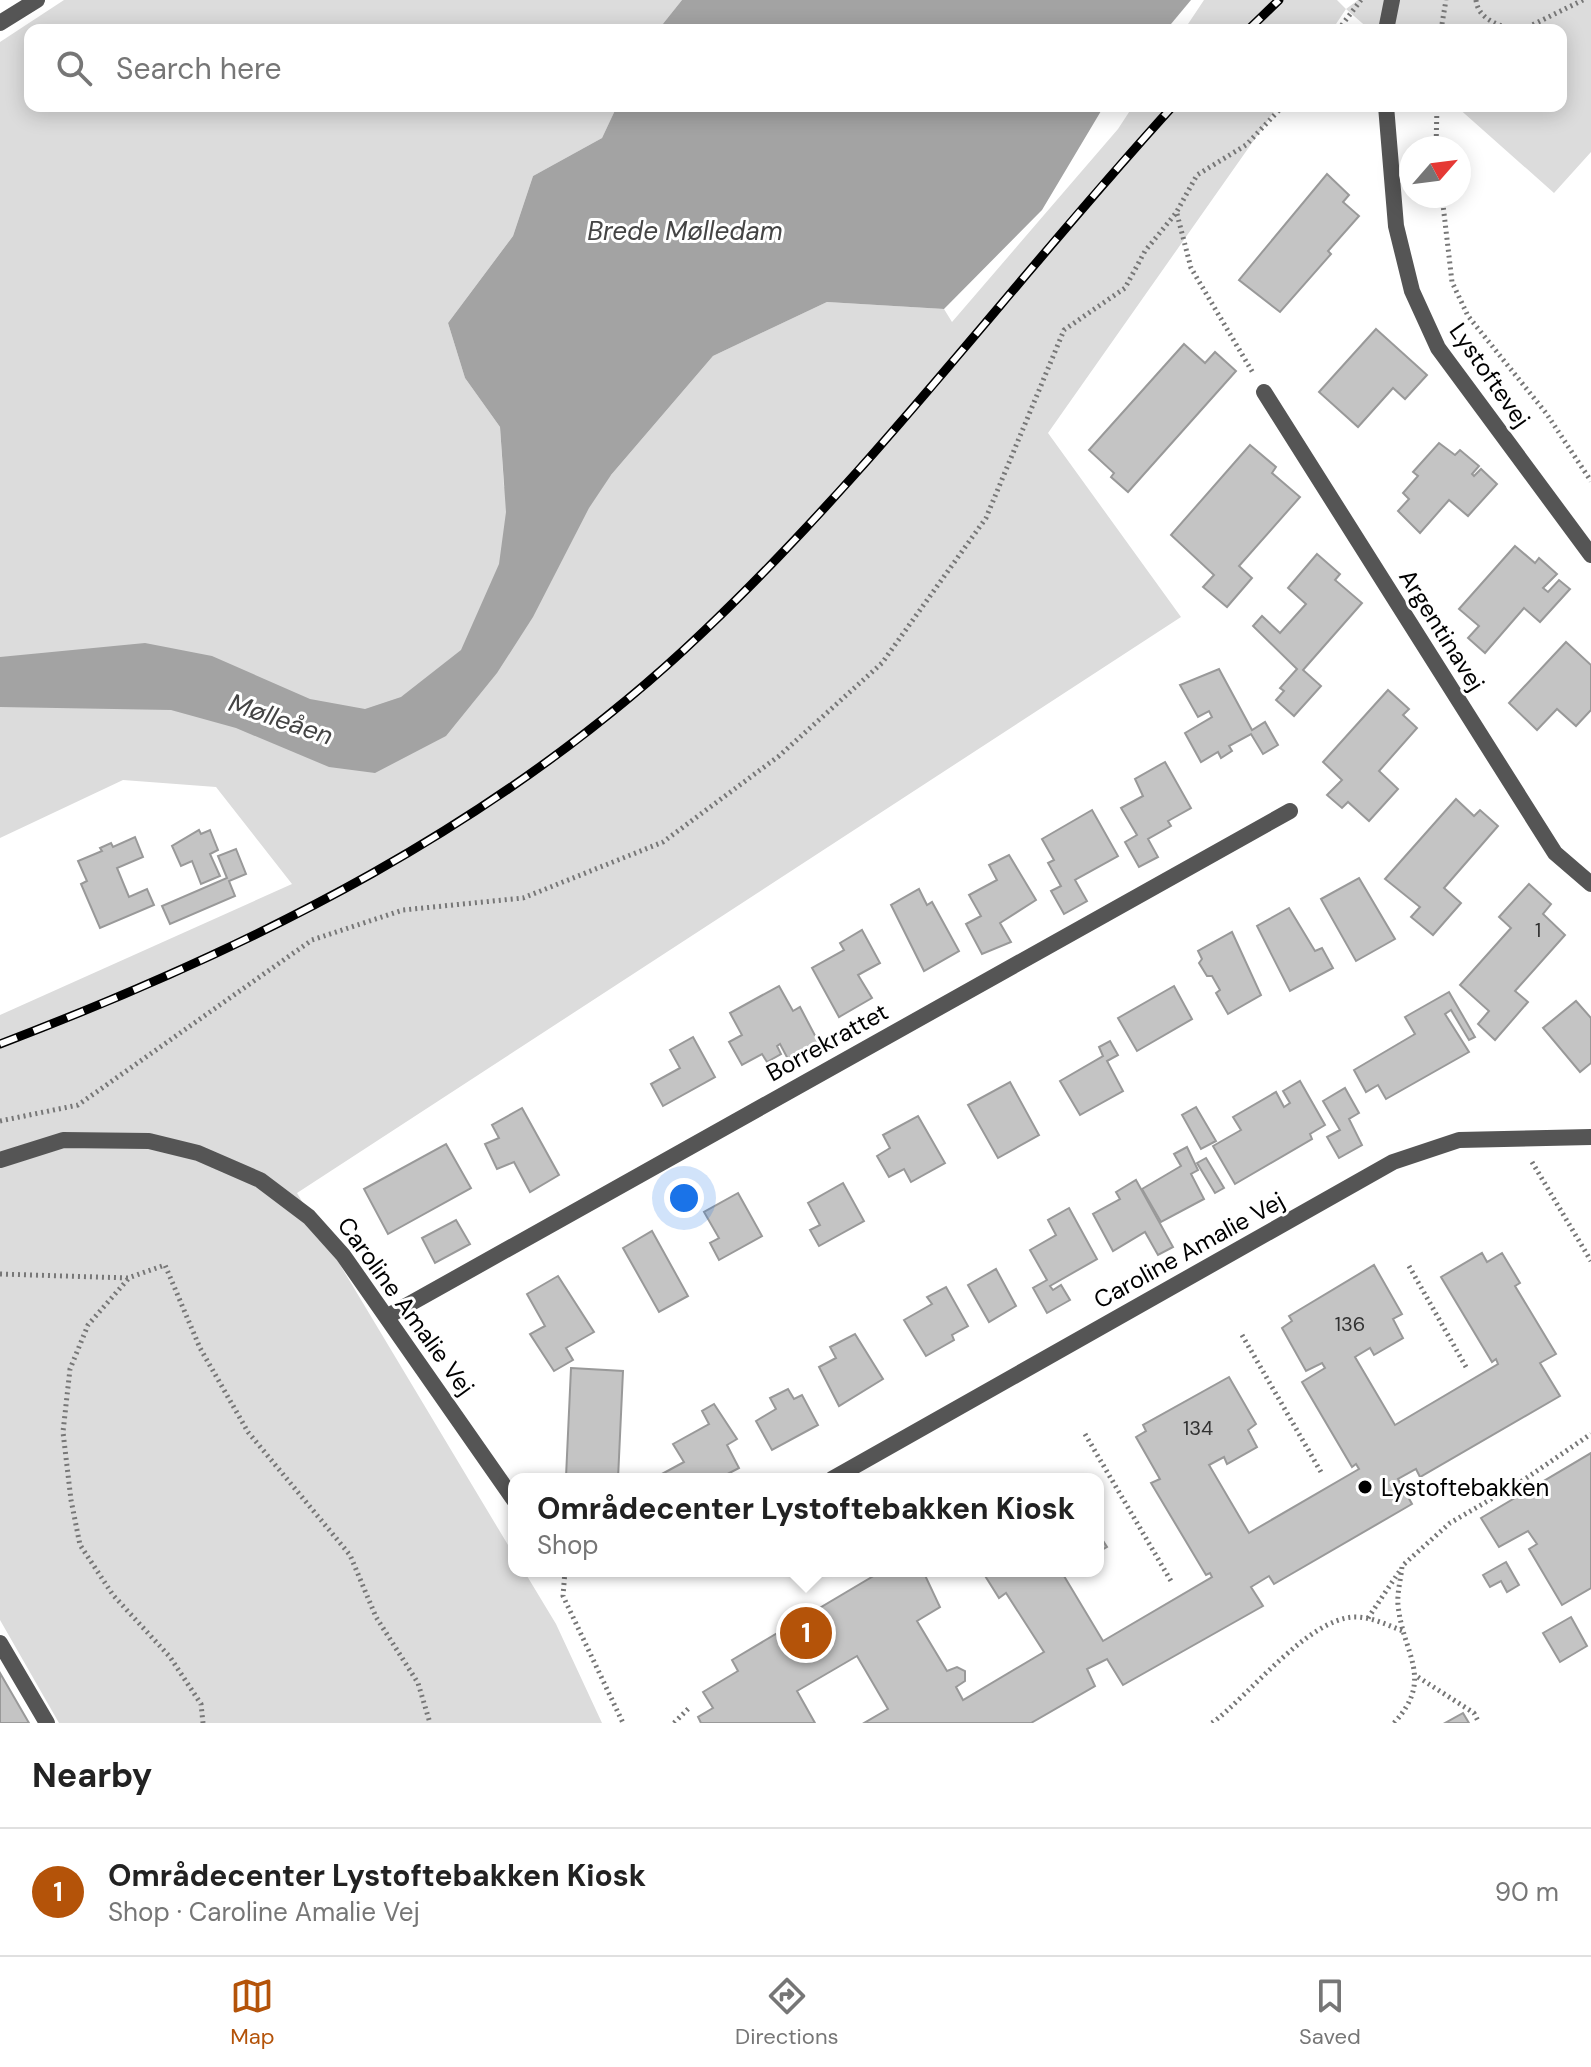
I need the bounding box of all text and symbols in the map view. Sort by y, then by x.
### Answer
search box [24,24,1567,112]
icon: search [52,46,96,90]
text: Search here [116,49,282,88]
north arrow [1399,136,1471,208]
water label: Brede Mølledam [587,214,783,248]
street label: Lystoftevej [1443,317,1537,433]
street label: Argentinavej [1392,563,1492,697]
water label: Mølleåen [224,685,338,753]
house number: 1 [1535,917,1541,943]
street label: Borrekrattet [761,996,893,1088]
your location [664,1178,704,1218]
street label: Caroline Amalie Vej [1088,1185,1290,1315]
street label: Caroline Amalie Vej [331,1211,481,1401]
house number: 136 [1335,1311,1365,1337]
house number: 134 [1183,1415,1213,1441]
place label: Lystoftebakken [1381,1472,1549,1503]
popup [508,1473,1104,1577]
marker: Lystoftebakken [1356,1478,1374,1496]
text: Områdecenter Lystoftebakken Kiosk [537,1489,1075,1528]
text: Shop [537,1528,599,1562]
pin: 1 [780,1603,832,1663]
text: Nearby [32,1753,152,1798]
text: Områdecenter Lystoftebakken Kiosk [108,1856,646,1895]
text: 1 [53,1875,63,1909]
text: 90 m [1495,1875,1559,1909]
text: Shop · Caroline Amalie Vej [108,1895,420,1929]
tab: Map [230,1974,275,2051]
tab: Directions [735,1974,839,2051]
tab: Saved [1299,1974,1361,2051]

